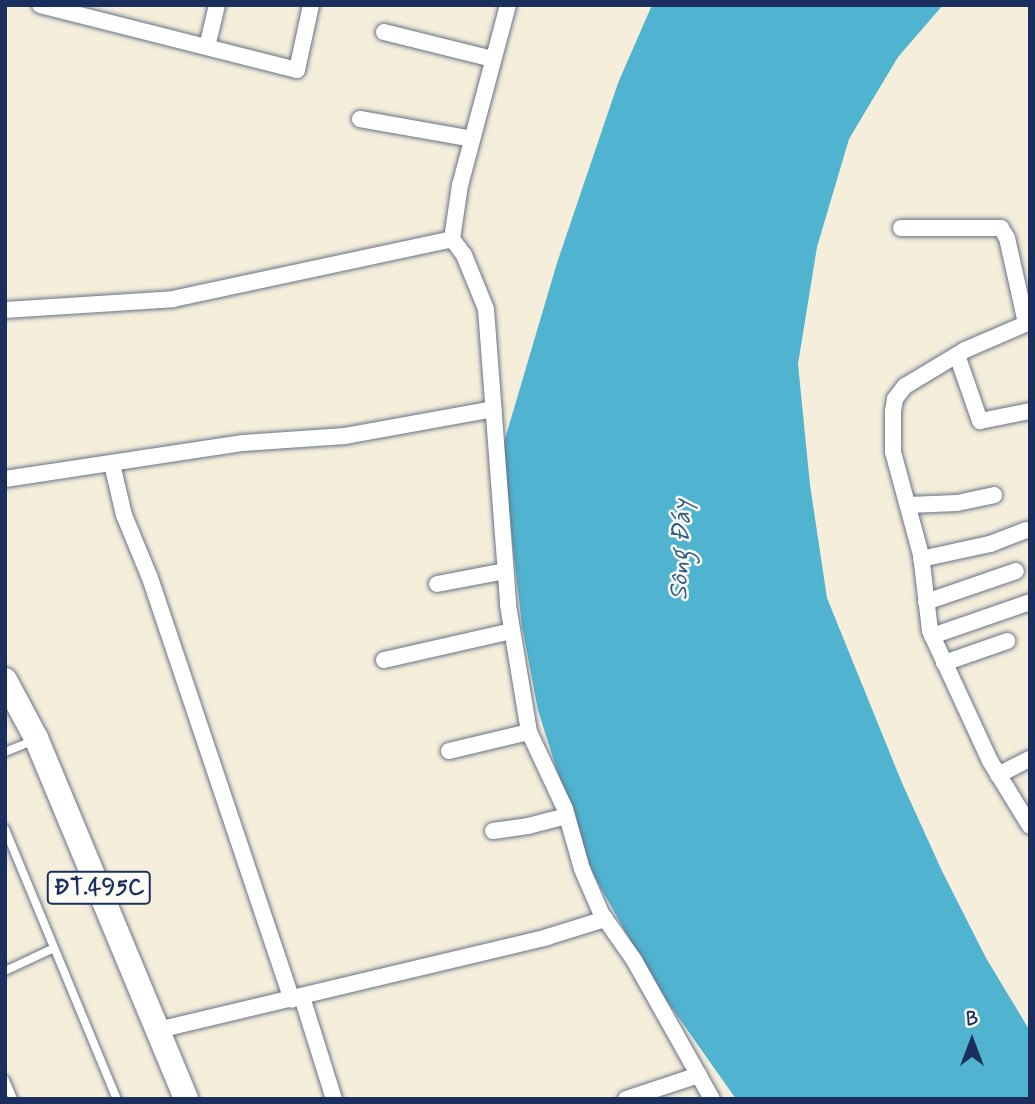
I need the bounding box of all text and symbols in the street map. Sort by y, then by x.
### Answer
water label: Sông Đáy [665,499,699,601]
road number: ĐT.495C [46,868,152,908]
north arrow [937,1006,1007,1076]
text: B [966,1007,978,1032]

